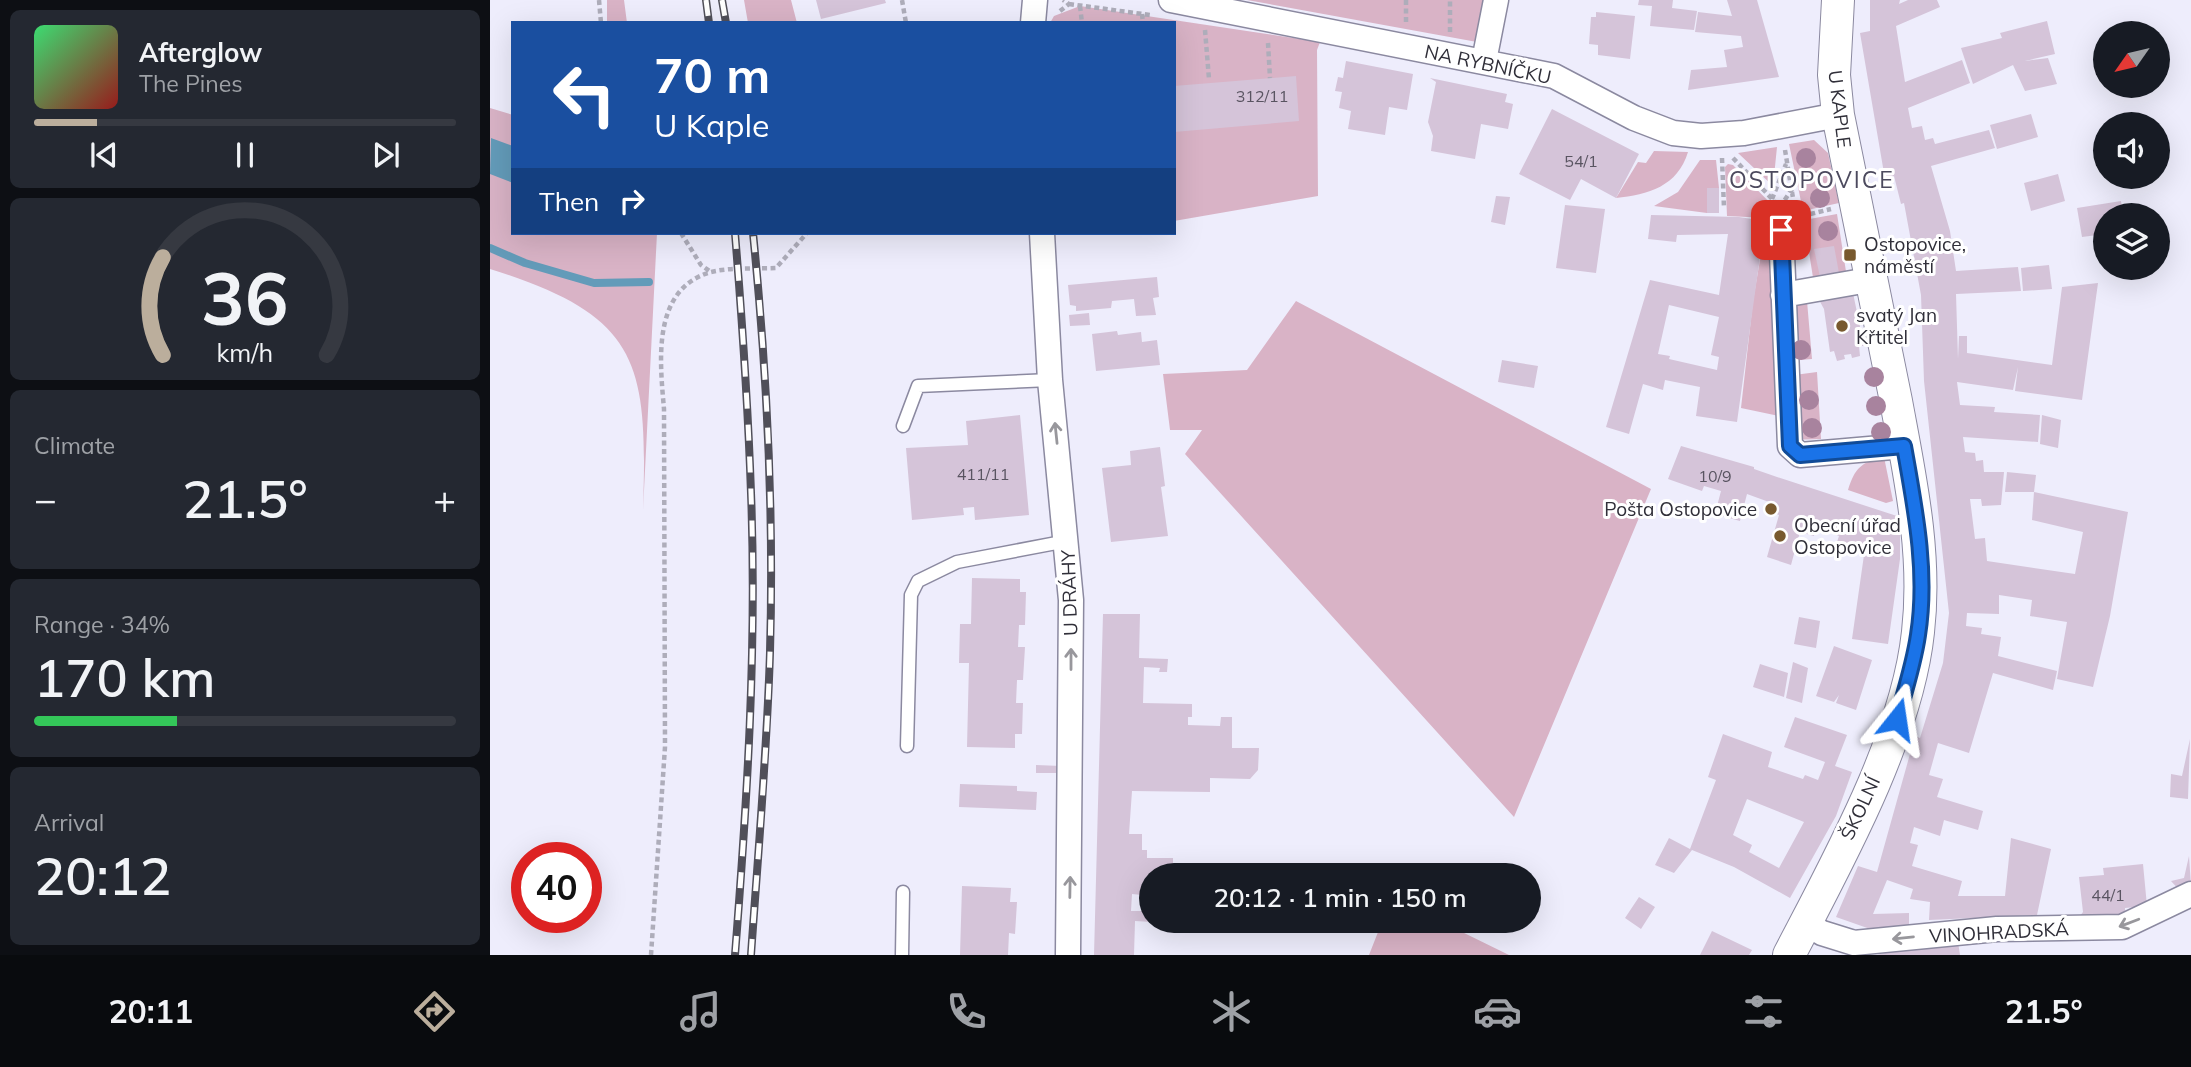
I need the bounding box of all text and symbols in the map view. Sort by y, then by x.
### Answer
north arrow [2093,21,2170,98]
map controls [2093,21,2170,280]
text: Afterglow [139,36,262,69]
street label: NA RYBNÍČKU [1423,39,1553,89]
text: 70 m [654,44,770,105]
icon: left [539,49,630,140]
text: The Pines [139,69,243,98]
street label: U KAPLE [1823,69,1857,149]
house number: 312/11 [1236,86,1288,106]
text: U Kaple [654,105,769,145]
button: sound [2093,112,2170,189]
icon: previous [85,136,123,174]
icon: pause [226,136,264,174]
icon: next [367,136,405,174]
house number: 54/1 [1564,151,1598,171]
district label: OSTOPOVICE [1729,165,1895,194]
icon: right [613,182,651,220]
text: Then [539,185,599,218]
pin [1751,200,1811,260]
button: layers [2093,203,2170,280]
icon: arrive [1762,211,1800,249]
place label: Ostopovice, náměstí [1864,232,1966,278]
marker: Ostopovice, náměstí [1842,247,1858,263]
text: 36 [201,253,289,344]
place label: svatý Jan Křtitel [1856,303,1937,349]
marker: svatý Jan Křtitel [1834,318,1850,334]
text: km/h [217,337,273,368]
one-way arrow [1049,422,1062,444]
text: Climate [34,431,115,460]
house number: 411/11 [957,464,1009,484]
text: 21.5° [182,466,308,531]
house number: 10/9 [1698,466,1732,486]
text: − [34,475,57,523]
text: + [433,475,456,523]
place label: Pošta Ostopovice [1604,497,1757,521]
marker: Pošta Ostopovice [1763,501,1779,517]
place label: Obecní úřad Ostopovice [1794,513,1901,559]
marker: Obecní úřad Ostopovice [1772,528,1788,544]
street label: U DRÁHY [1055,549,1082,636]
text: Range · 34% [34,610,170,639]
text: 170 km [34,645,215,710]
one-way arrow [1064,648,1078,671]
position arrow [1860,682,1934,756]
street label: ŠKOLNÍ [1835,771,1886,844]
text: Arrival [34,808,104,837]
speed limit sign: 40 [511,842,602,933]
text: 20:12 [34,843,171,908]
one-way arrow [1063,876,1076,899]
text: 20:12 · 1 min · 150 m [1213,881,1467,914]
house number: 44/1 [2091,885,2125,905]
street label: VINOHRADSKÁ [1928,916,2070,948]
one-way arrow [2119,917,2140,930]
one-way arrow [1892,932,1915,945]
icon: directions [410,987,459,1036]
icon: music [676,987,725,1036]
icon: phone [942,987,991,1036]
icon: climate [1207,987,1256,1036]
icon: car [1473,987,1522,1036]
icon: filters [1739,987,1788,1036]
text: 20:11 [108,991,193,1031]
text: 21.5° [2005,991,2083,1031]

